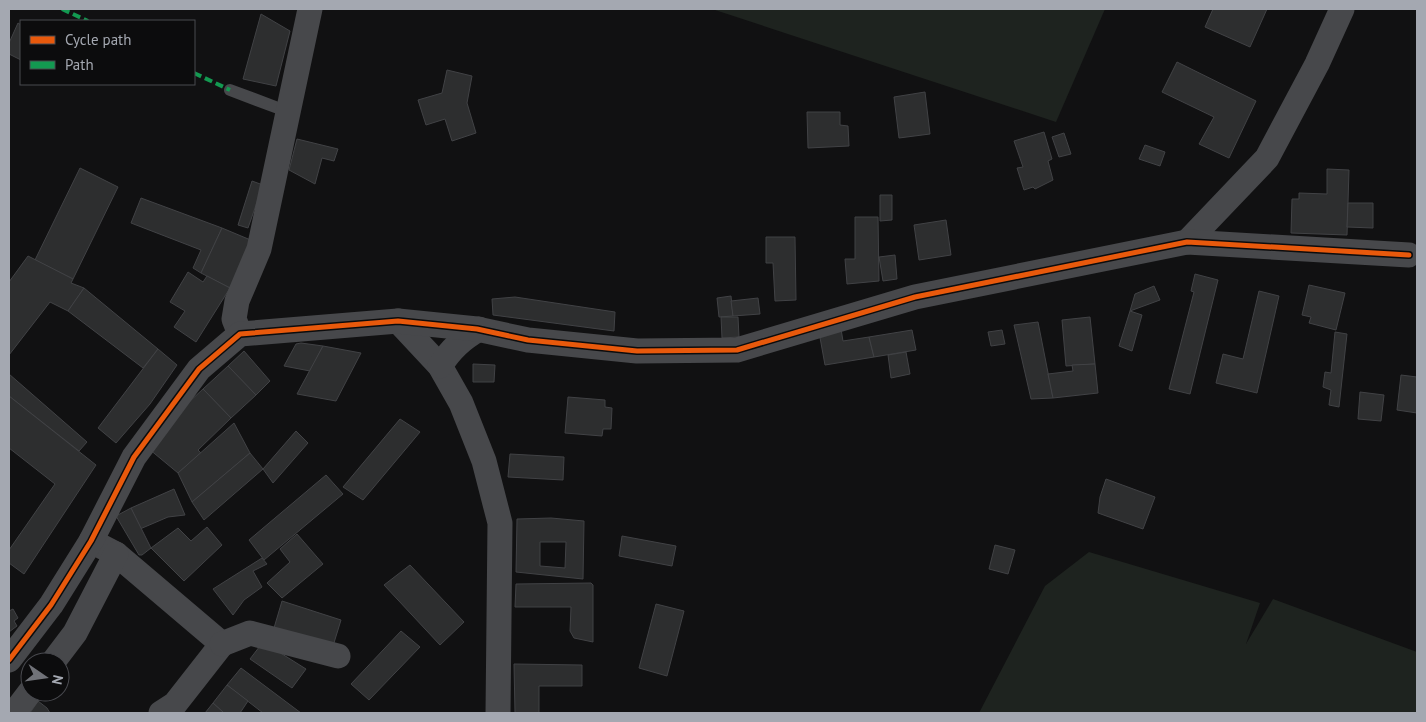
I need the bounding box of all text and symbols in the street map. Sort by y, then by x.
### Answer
legend [20,20,195,85]
text: Cycle path [65,30,131,49]
text: Path [65,55,94,74]
north arrow [20,652,70,702]
text: N [48,673,67,686]

